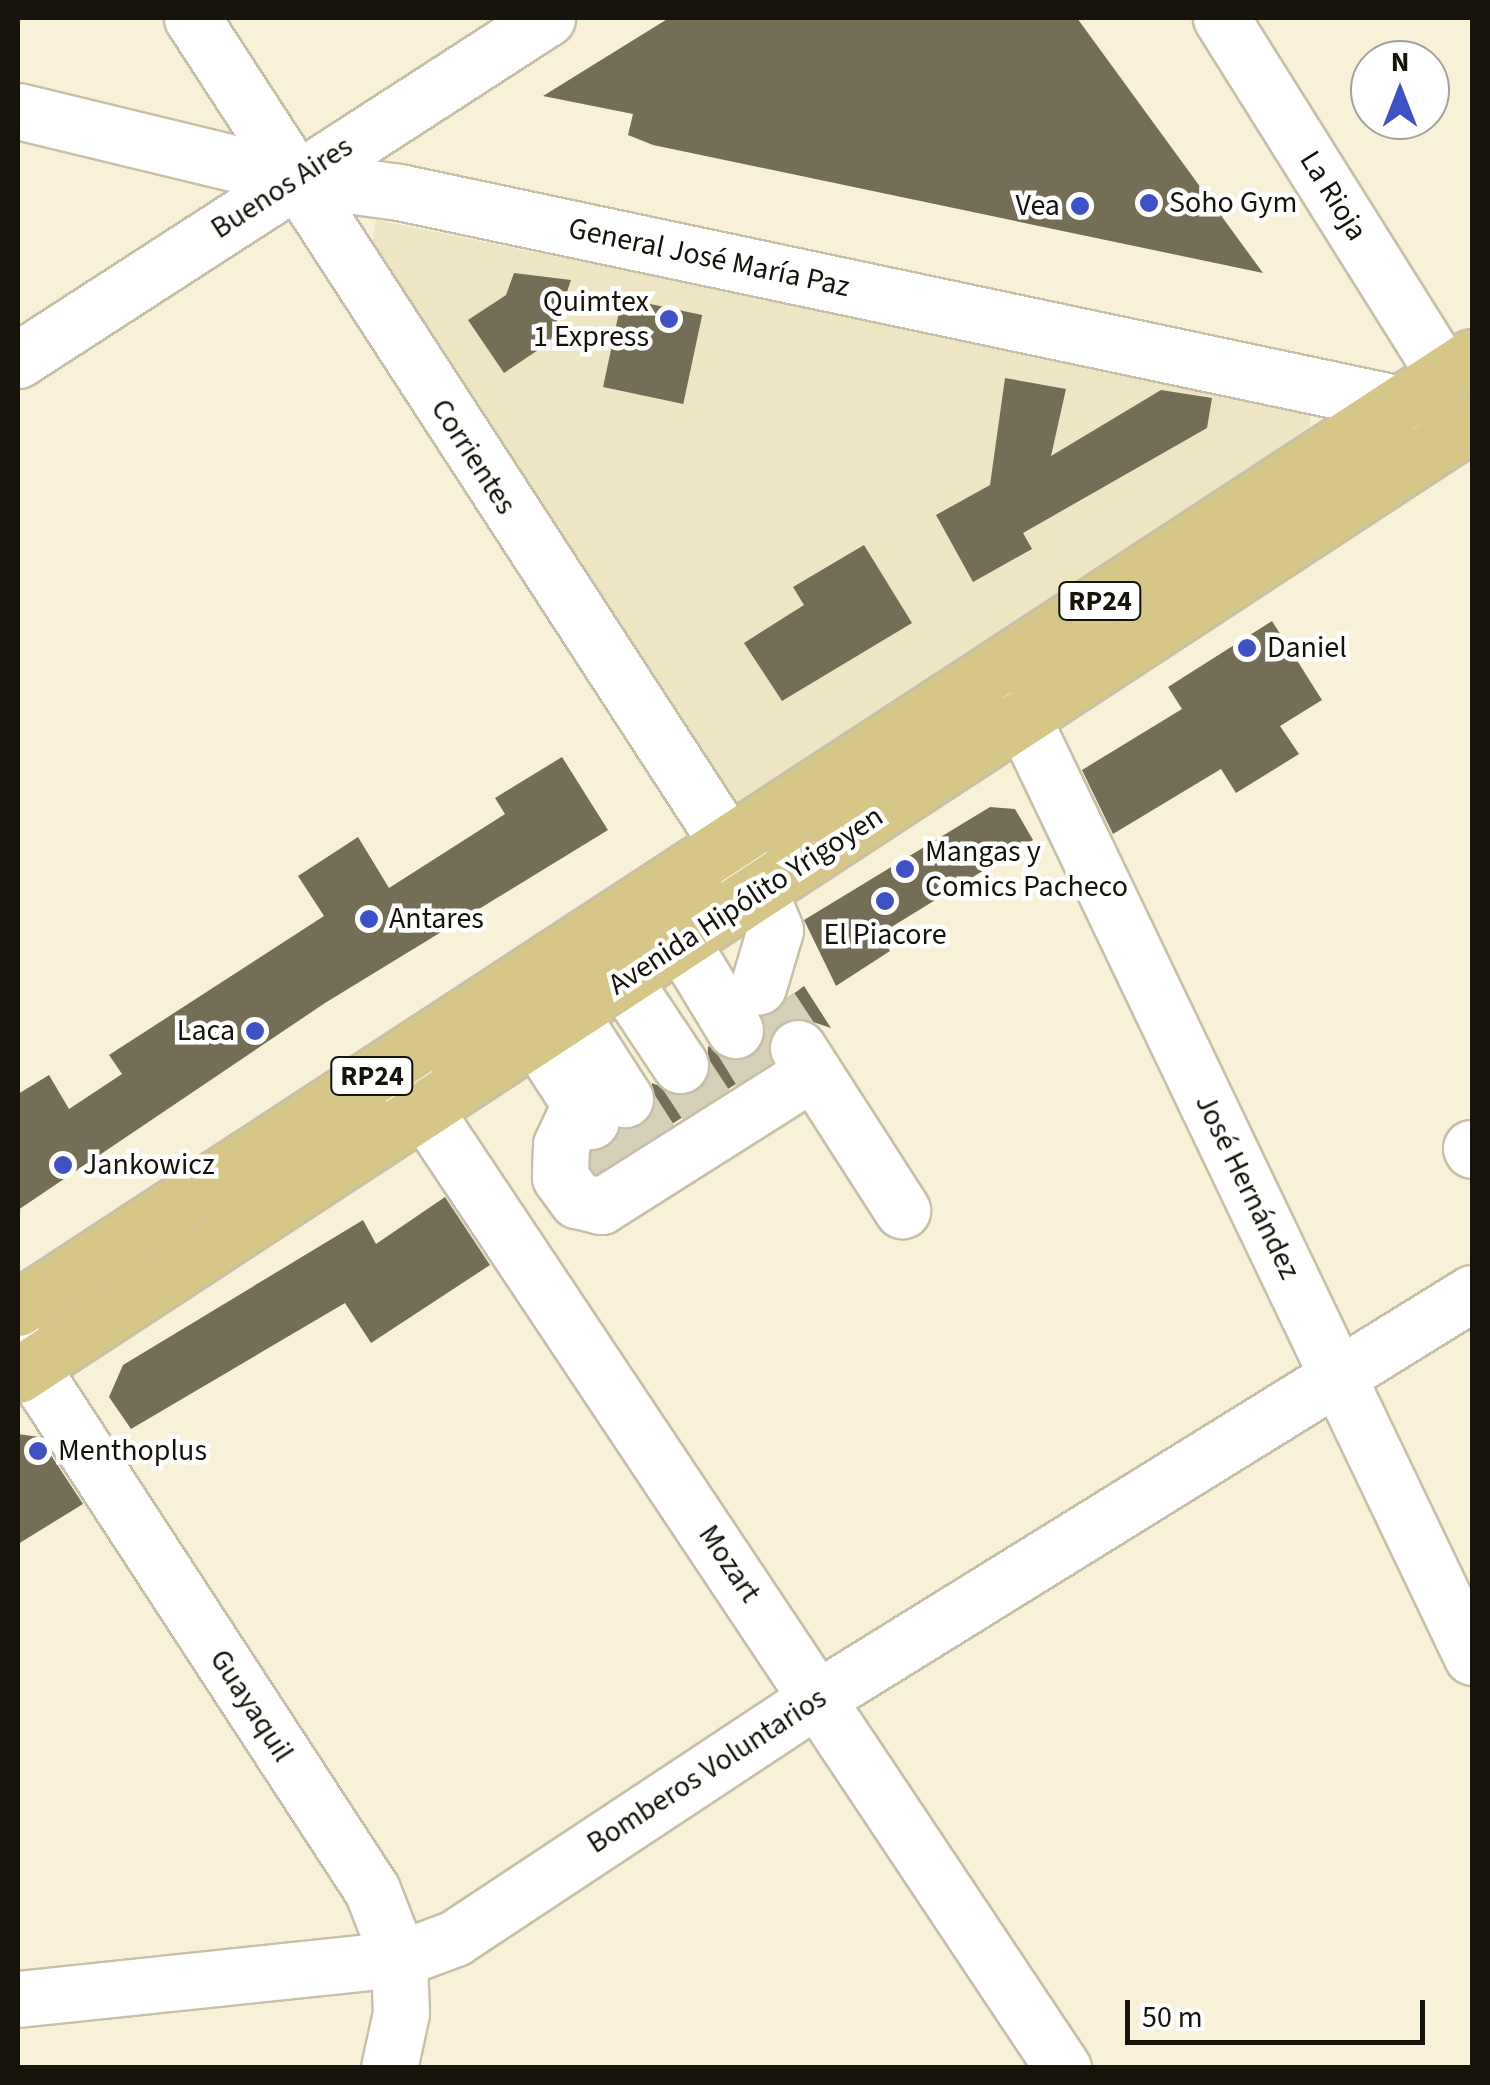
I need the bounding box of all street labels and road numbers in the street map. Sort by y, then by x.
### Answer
street label: Buenos Aires [205,129,359,247]
street label: La Rioja [1292,145,1374,247]
street label: General José María Paz [565,211,853,305]
street label: Corrientes [422,393,524,521]
road number: RP24 [1058,578,1142,624]
street label: Avenida Hipólito Yrigoyen [602,799,890,1003]
road number: RP24 [330,1053,414,1099]
street label: José Hernández [1187,1089,1307,1285]
street label: Mozart [690,1518,768,1610]
street label: Guayaquil [201,1643,301,1769]
street label: Bomberos Voluntarios [581,1680,833,1862]

